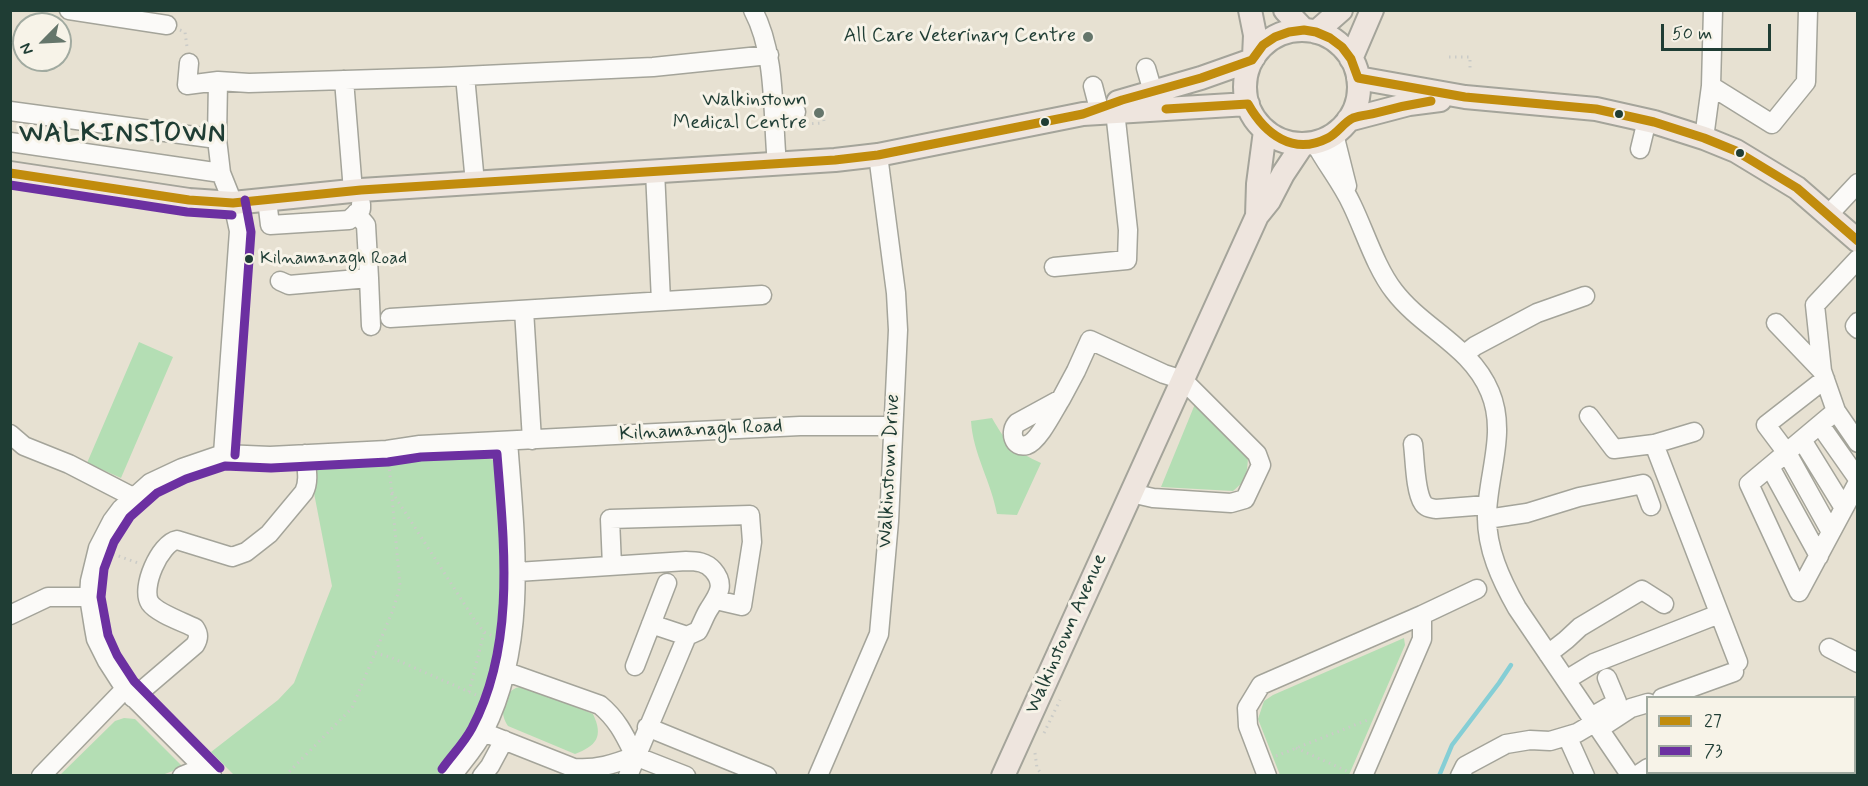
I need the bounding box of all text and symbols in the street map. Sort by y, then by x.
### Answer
north arrow [12,12,72,72]
scale bar [1664,12,1774,50]
text: 50 m [1672,22,1712,46]
place label: All Care Veterinary Centre [844,25,1076,49]
marker: All Care Veterinary Centre [1081,30,1095,44]
text: N [15,40,39,58]
place label: Walkinstown Medical Centre [673,89,807,136]
marker: Walkinstown Medical Centre [812,106,826,120]
unlabelled marker [1613,108,1625,120]
unlabelled marker [1039,116,1051,128]
district label: WALKINSTOWN [21,120,225,152]
unlabelled marker [1734,147,1746,159]
place label: Kilnamanagh Road [260,248,407,270]
marker: Kilnamanagh Road [243,253,255,265]
street label: Walkinstown Drive [874,393,906,549]
street label: Kilnamanagh Road [619,415,783,447]
street label: Walkinstown Avenue [1021,550,1113,718]
legend [1646,696,1856,774]
text: 27 [1704,709,1722,733]
text: 73 [1704,739,1723,763]

